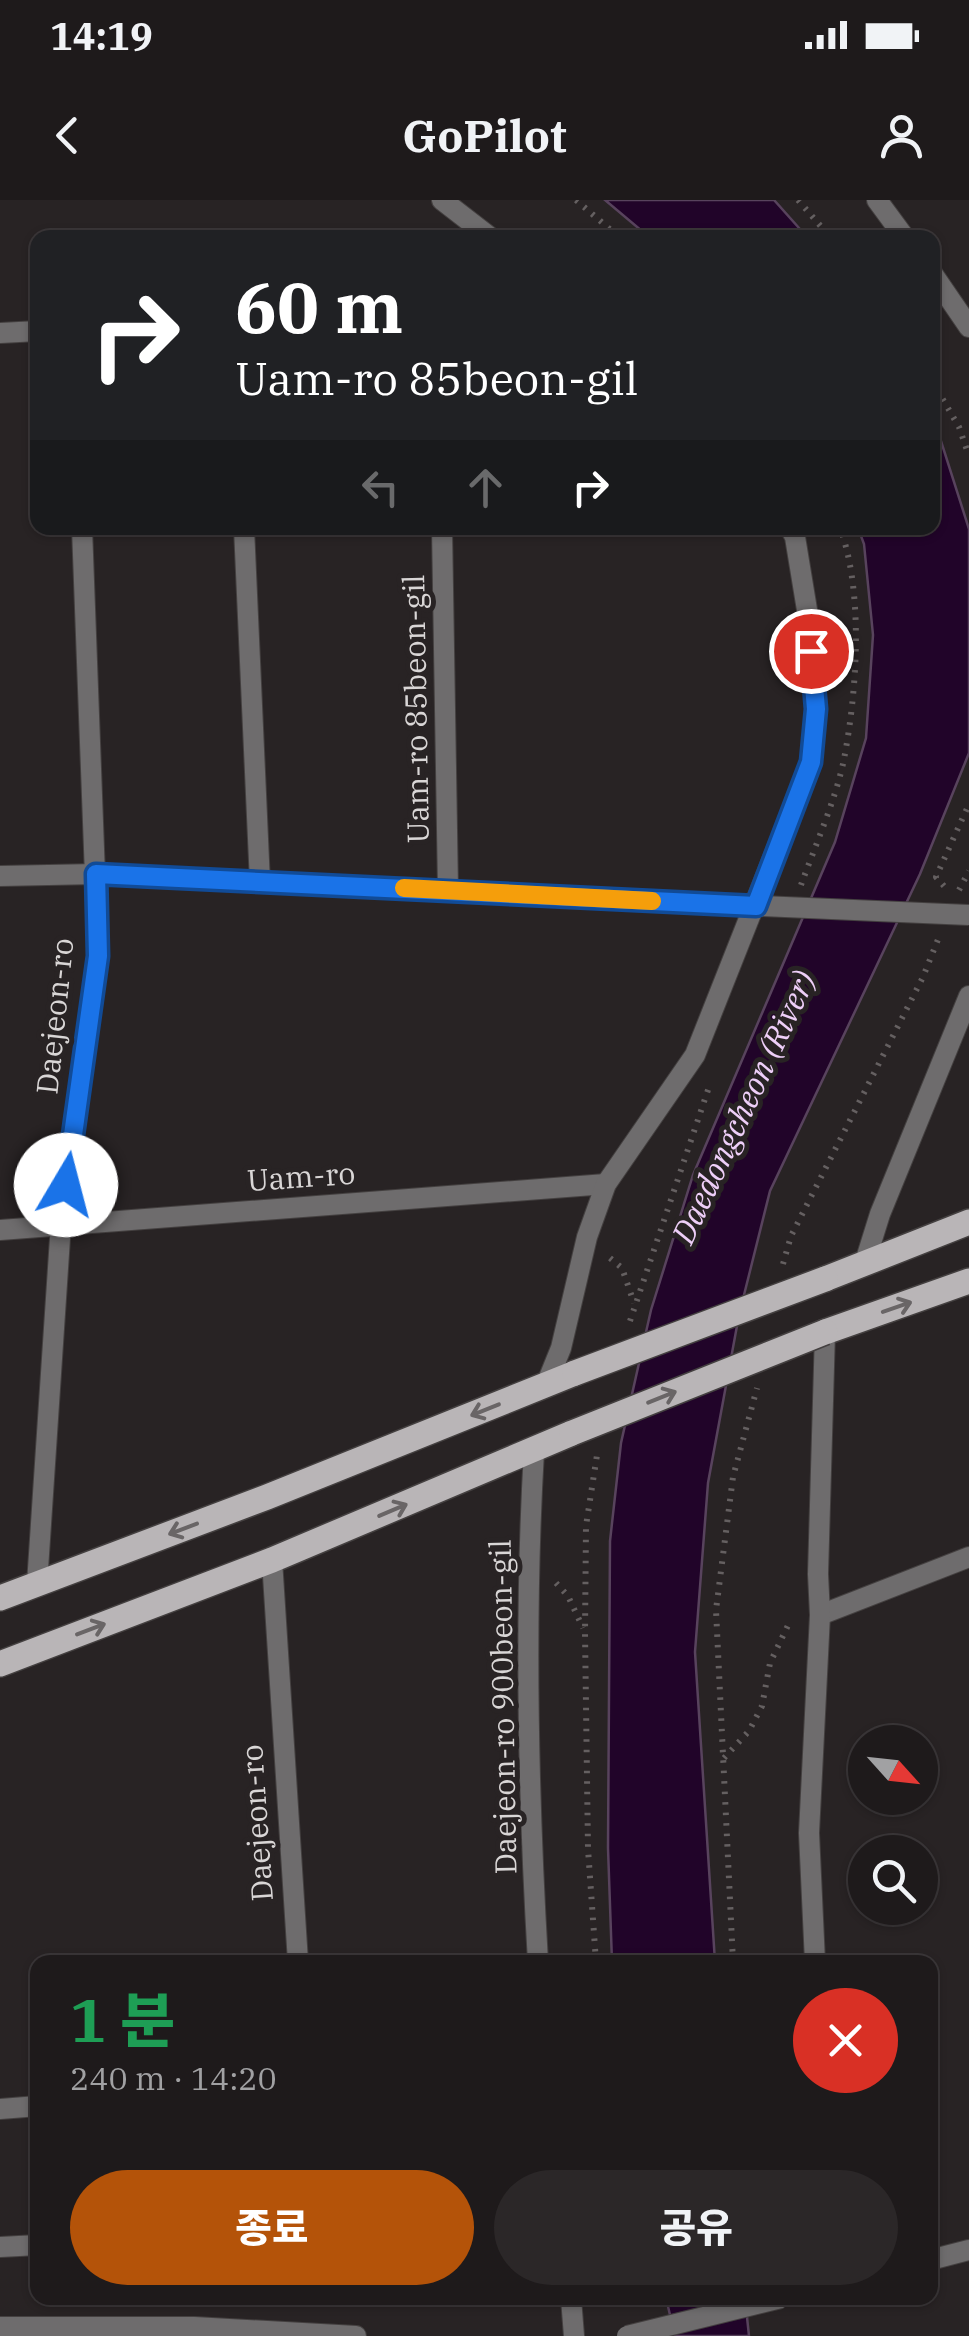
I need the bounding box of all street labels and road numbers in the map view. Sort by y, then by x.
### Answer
street label: Uam-ro 85beon-gil [393,574,437,844]
street label: Daejeon-ro [26,936,82,1096]
street label: Uam-ro [245,1153,357,1199]
street label: Daejeon-ro 900beon-gil [480,1539,524,1875]
street label: Daejeon-ro [231,1743,281,1903]

